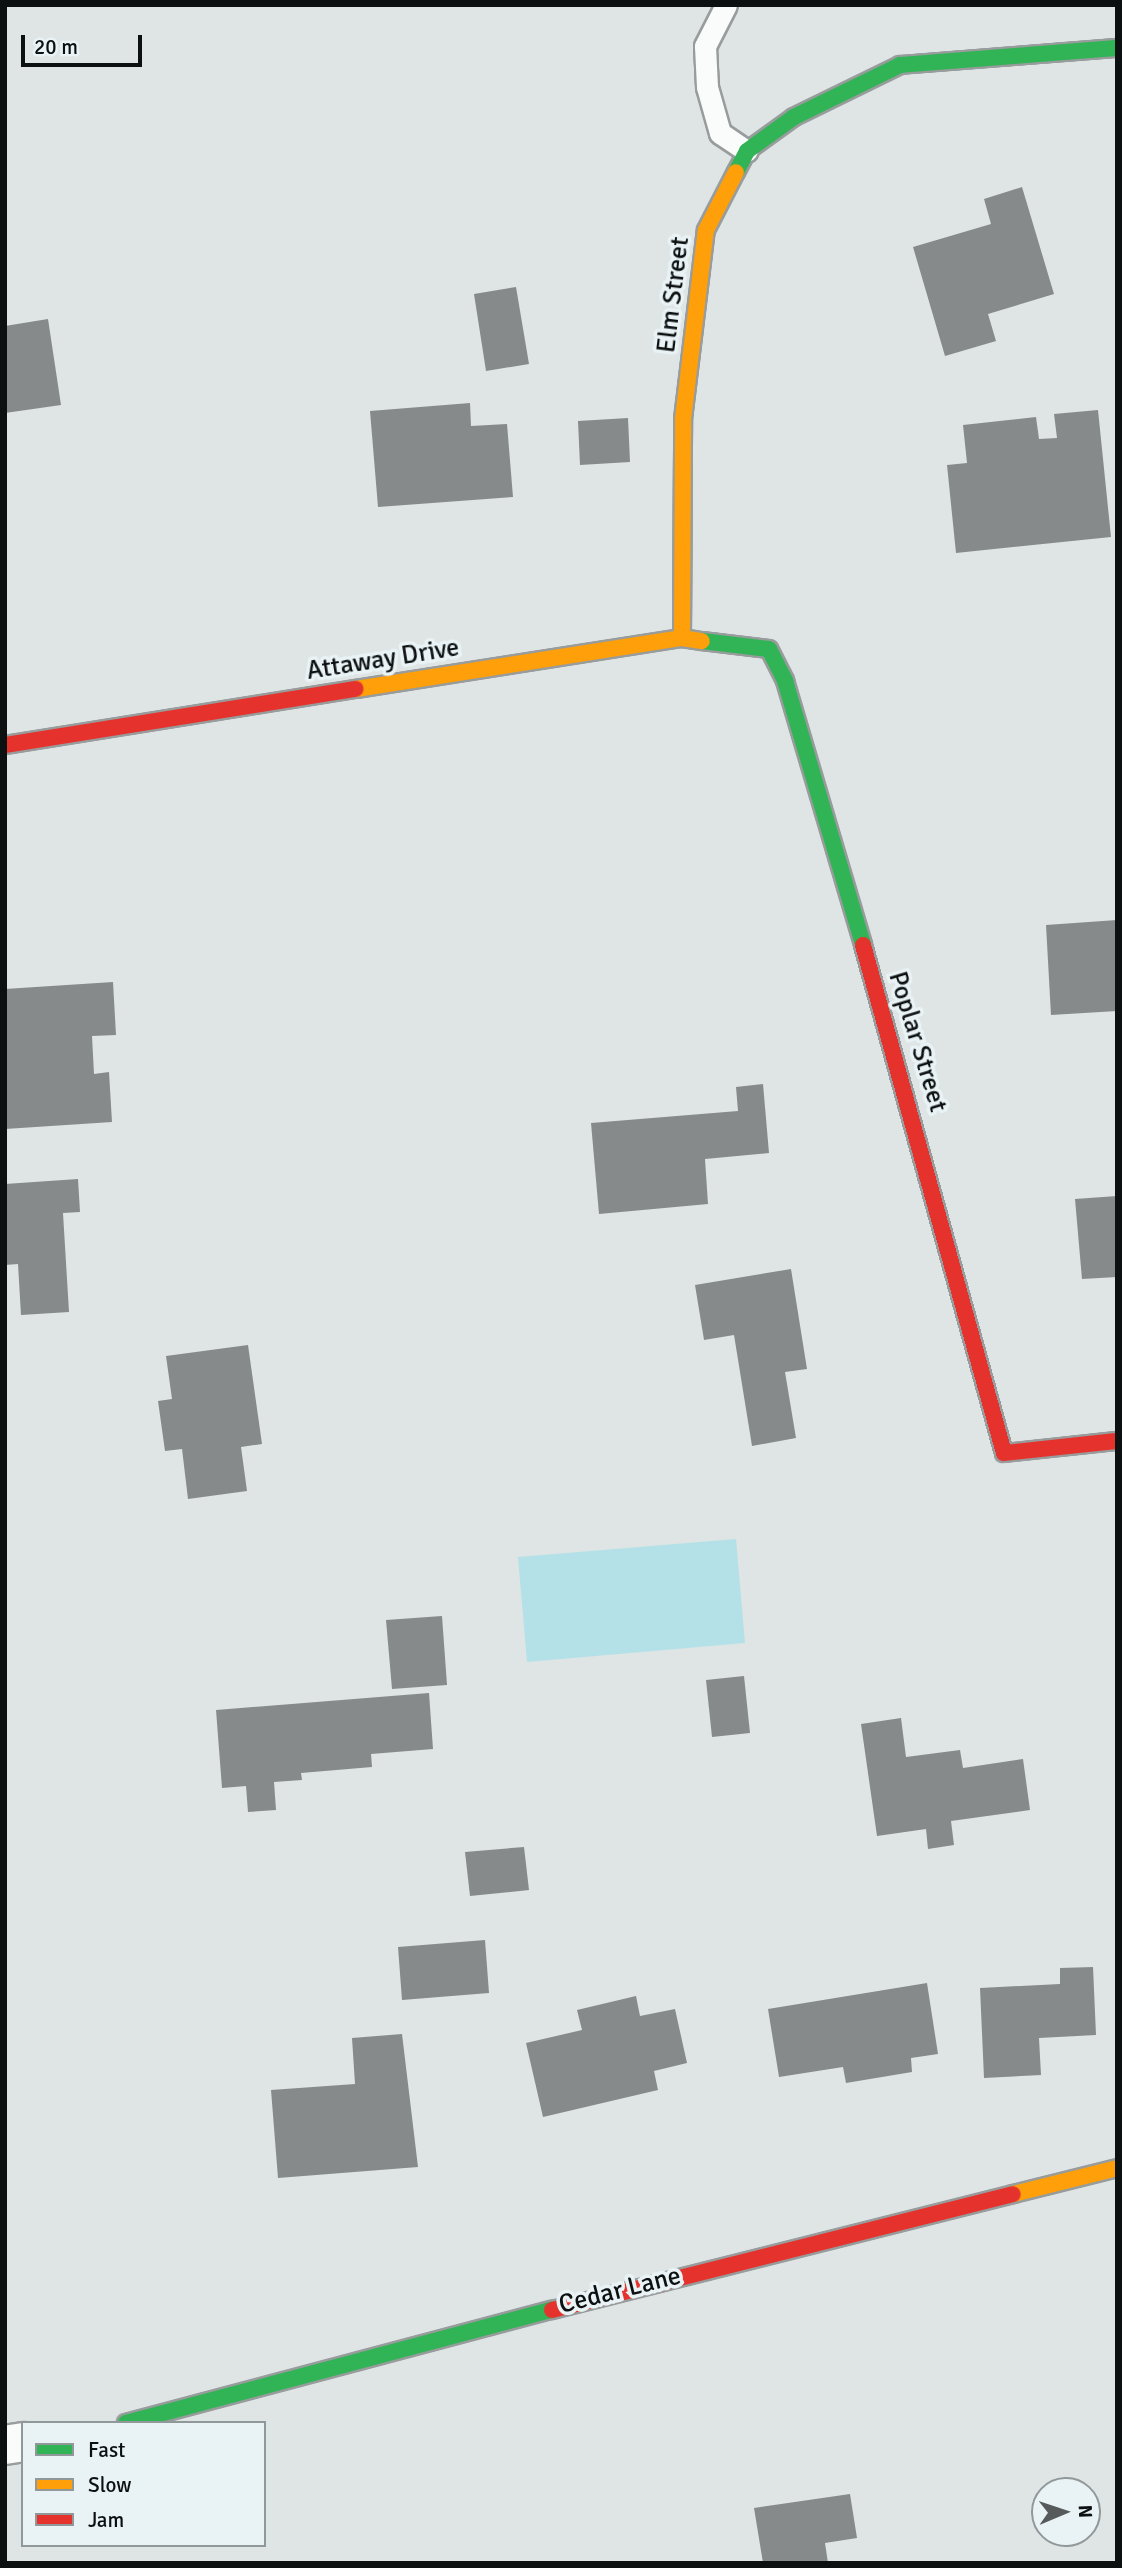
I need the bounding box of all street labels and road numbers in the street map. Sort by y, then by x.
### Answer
street label: Elm Street [651,235,697,355]
street label: Attaway Drive [305,633,461,687]
street label: Poplar Street [881,968,953,1116]
street label: Cedar Lane [556,2261,684,2321]

